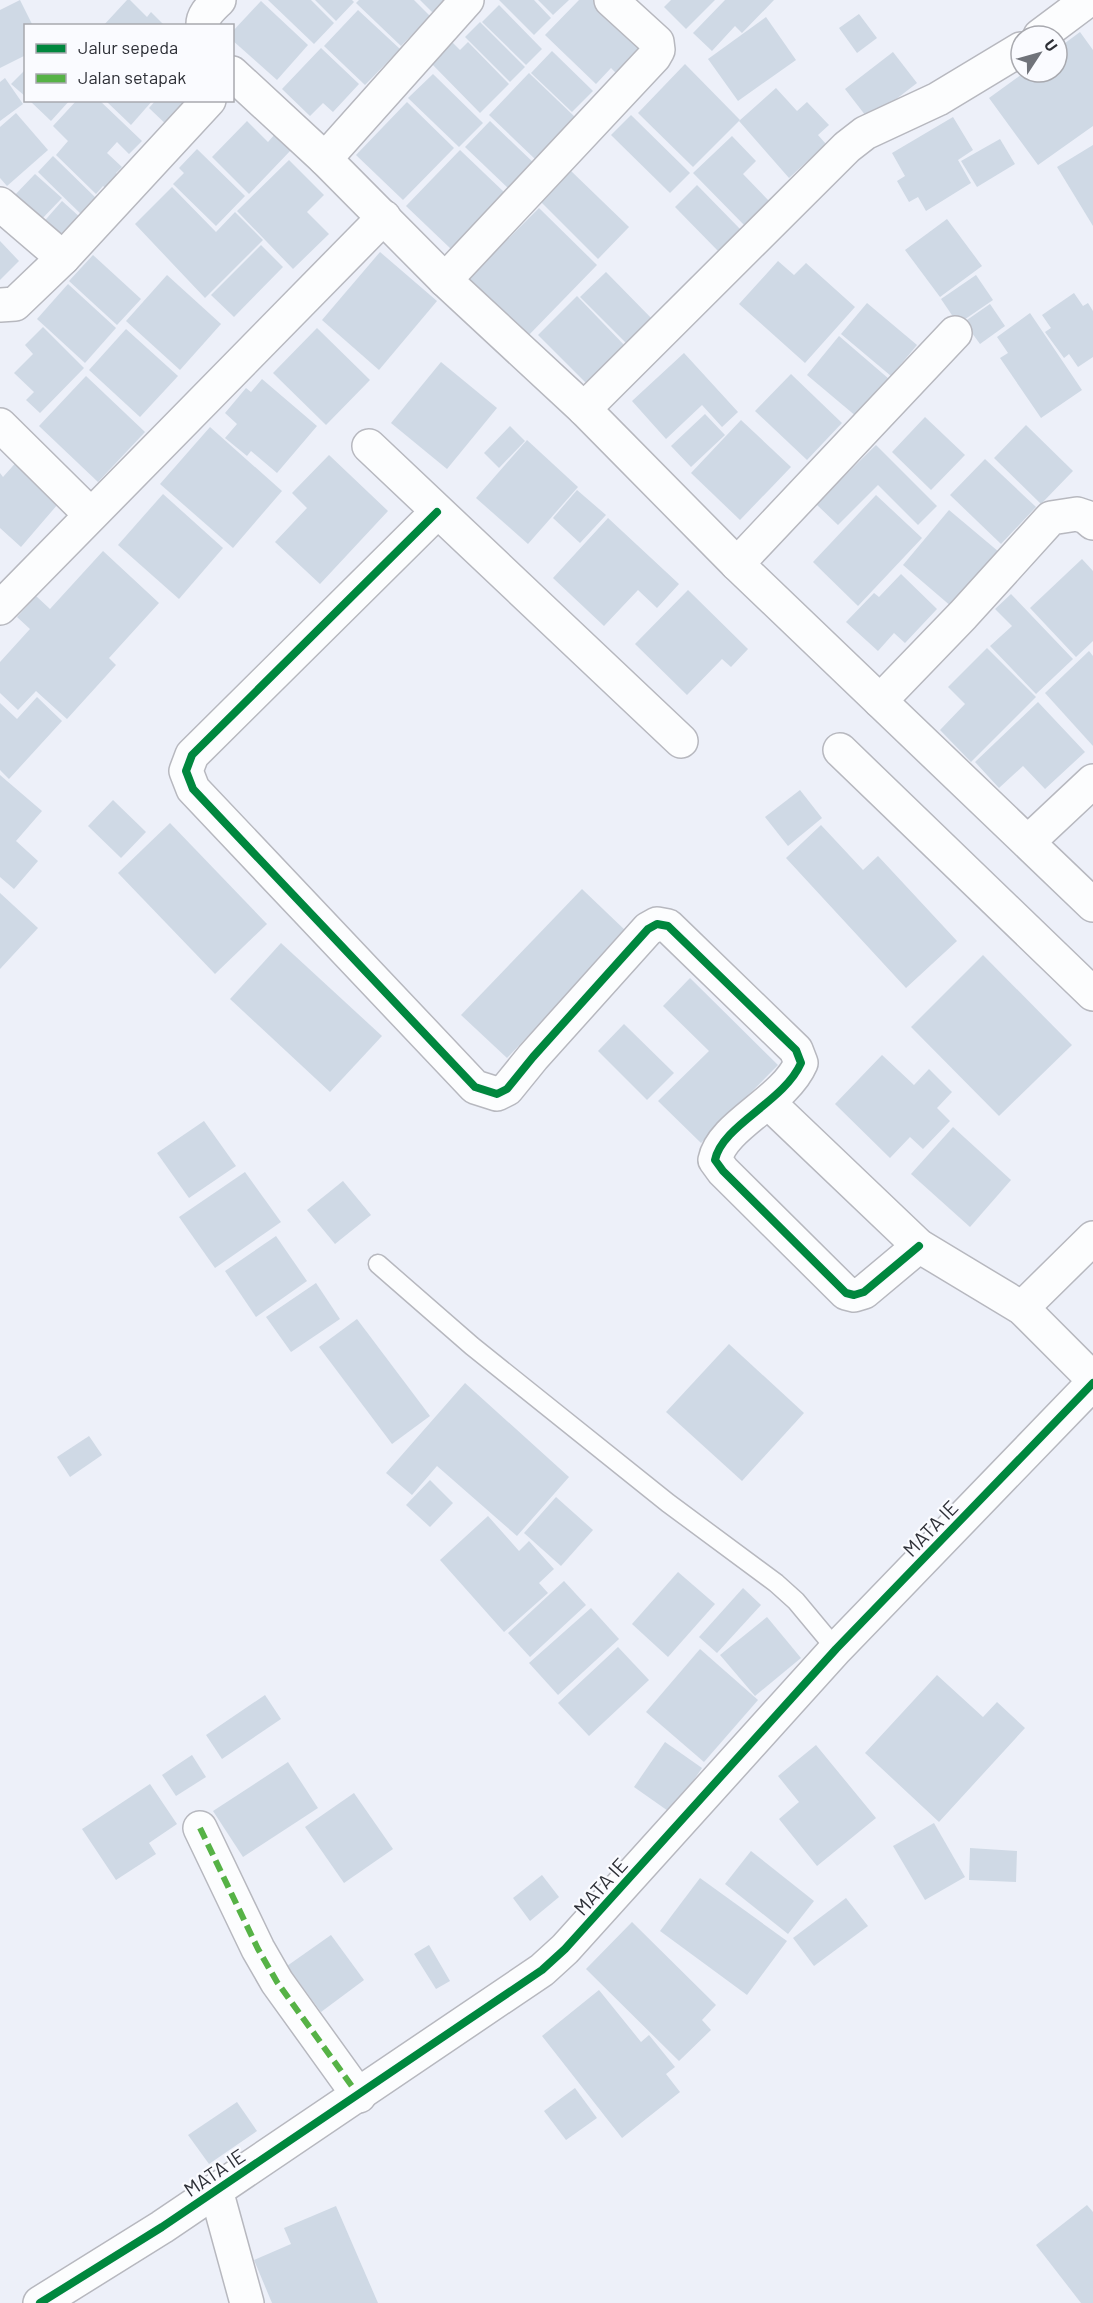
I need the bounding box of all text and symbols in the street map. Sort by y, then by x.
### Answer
legend [24,24,234,102]
north arrow [1009,24,1069,84]
text: U [1041,35,1062,55]
text: Jalur sepeda [78,36,178,58]
text: Jalan setapak [78,66,186,88]
street label: MATA IE [897,1495,963,1561]
street label: MATA IE [568,1852,632,1920]
street label: MATA IE [179,2143,249,2201]

